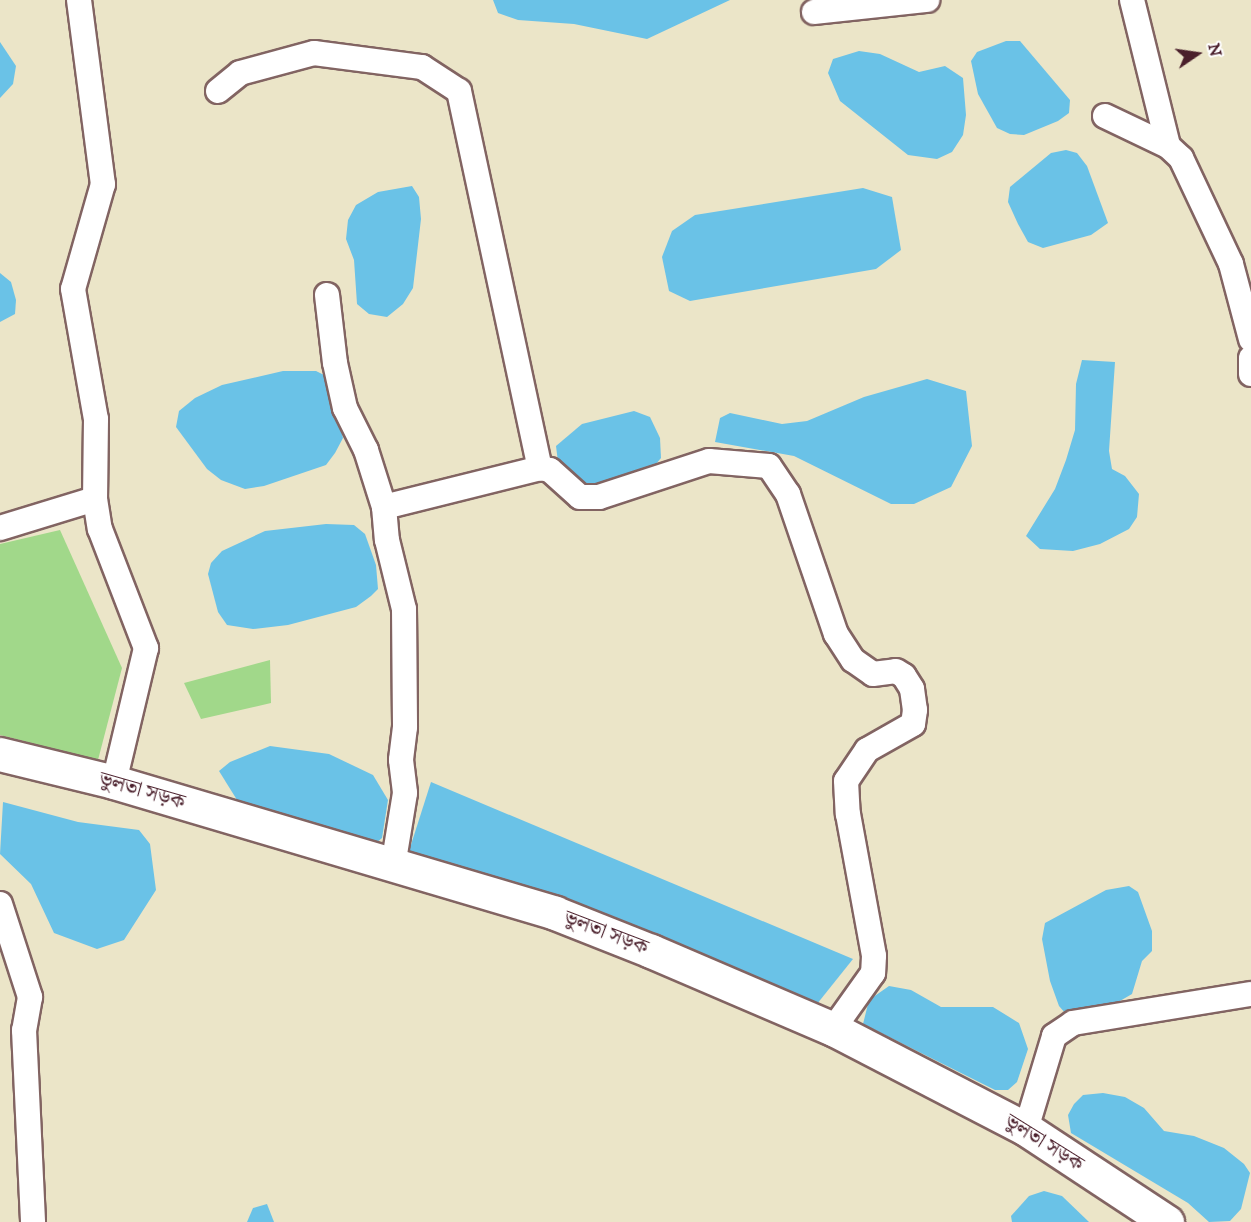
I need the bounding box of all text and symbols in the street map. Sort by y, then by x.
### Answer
north arrow [1167,24,1227,84]
text: N [1203,41,1226,59]
street label: ভুলতা সড়ক [96,767,188,815]
street label: ভুলতা সড়ক [560,905,652,961]
street label: ভুলতা সড়ক [1000,1109,1088,1177]

